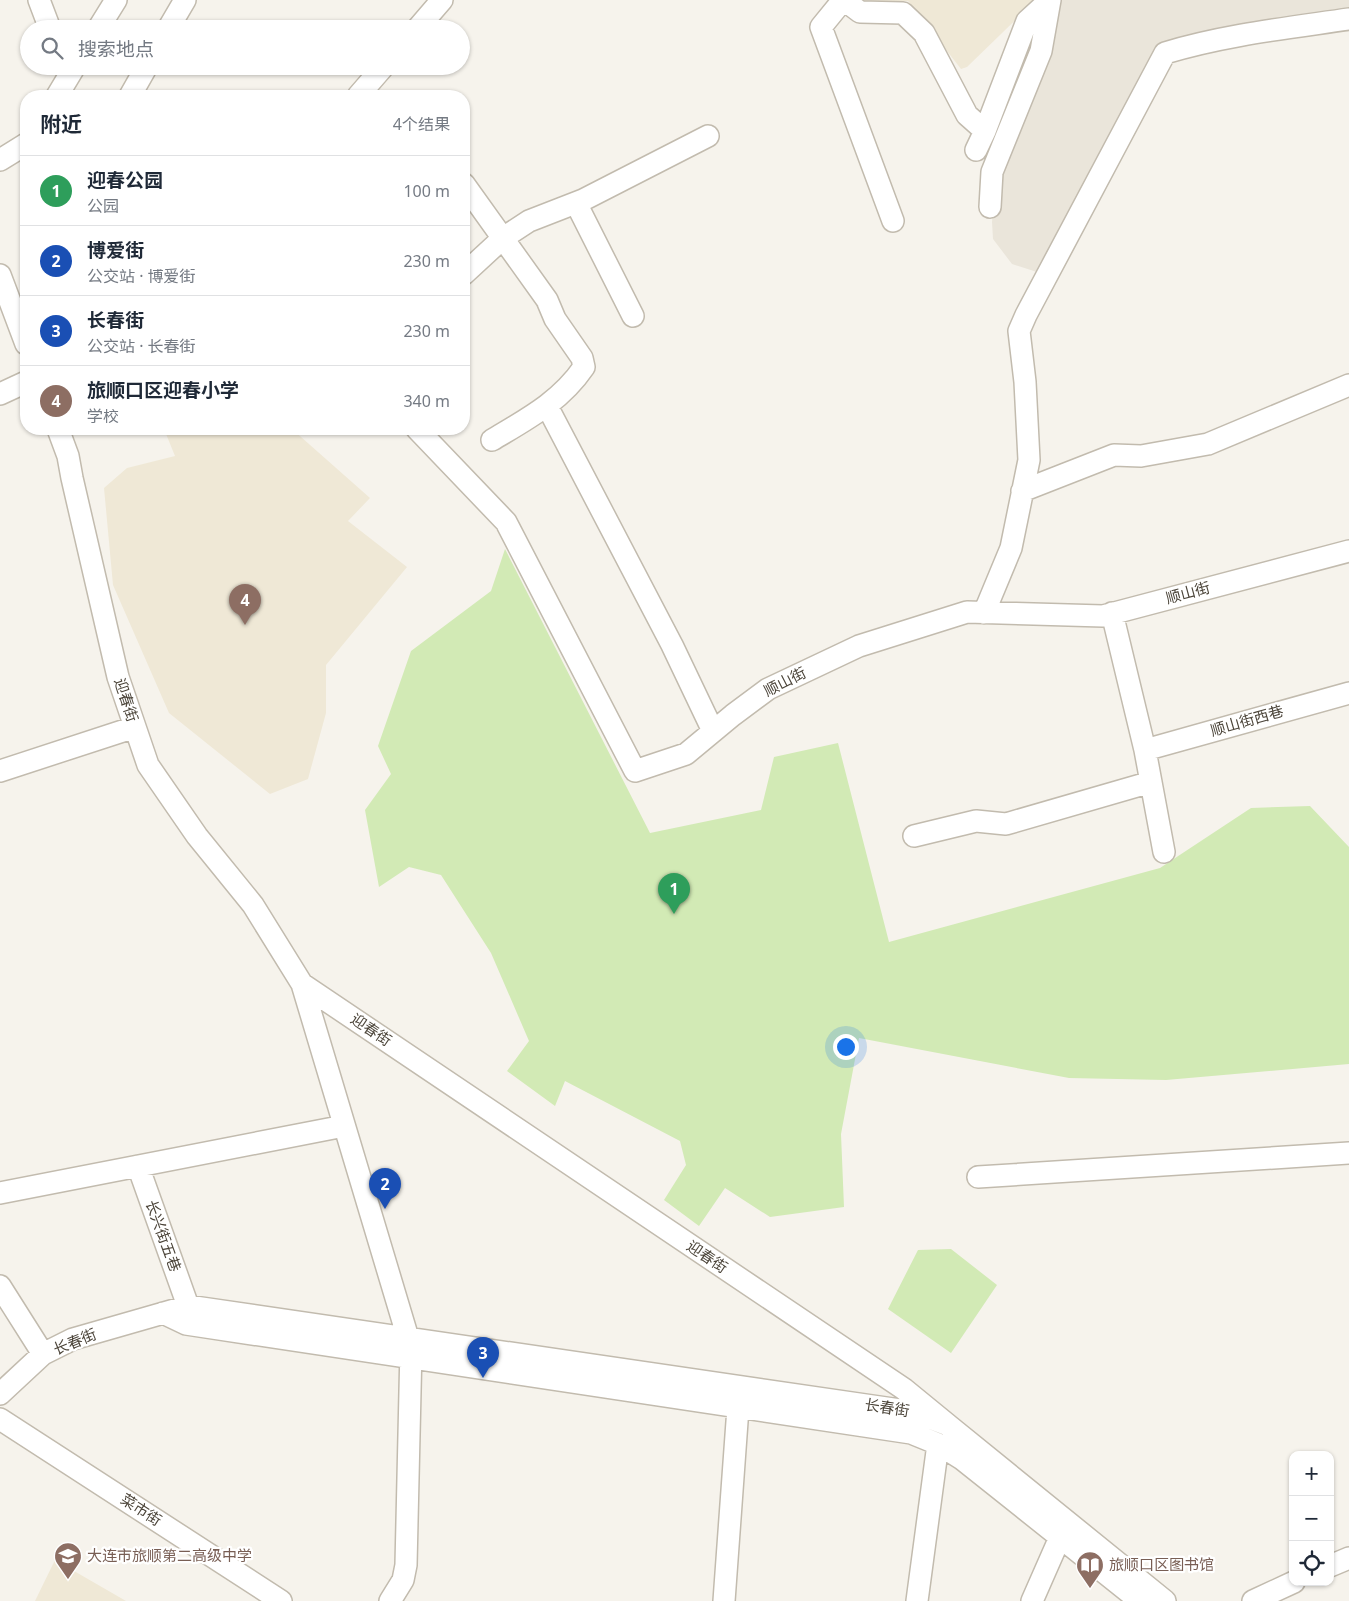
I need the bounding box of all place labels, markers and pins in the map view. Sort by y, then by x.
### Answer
pin: 4 [229,584,261,625]
pin: 1 [658,873,690,914]
pin: 2 [369,1168,401,1209]
pin: 3 [467,1337,499,1378]
school or university icon: 大连市旅顺第二高级中学 [53,1541,83,1580]
place label: 大连市旅顺第二高级中学 [87,1545,252,1565]
library icon: 旅顺口区图书馆 [1075,1550,1105,1589]
place label: 旅顺口区图书馆 [1109,1554,1214,1574]

